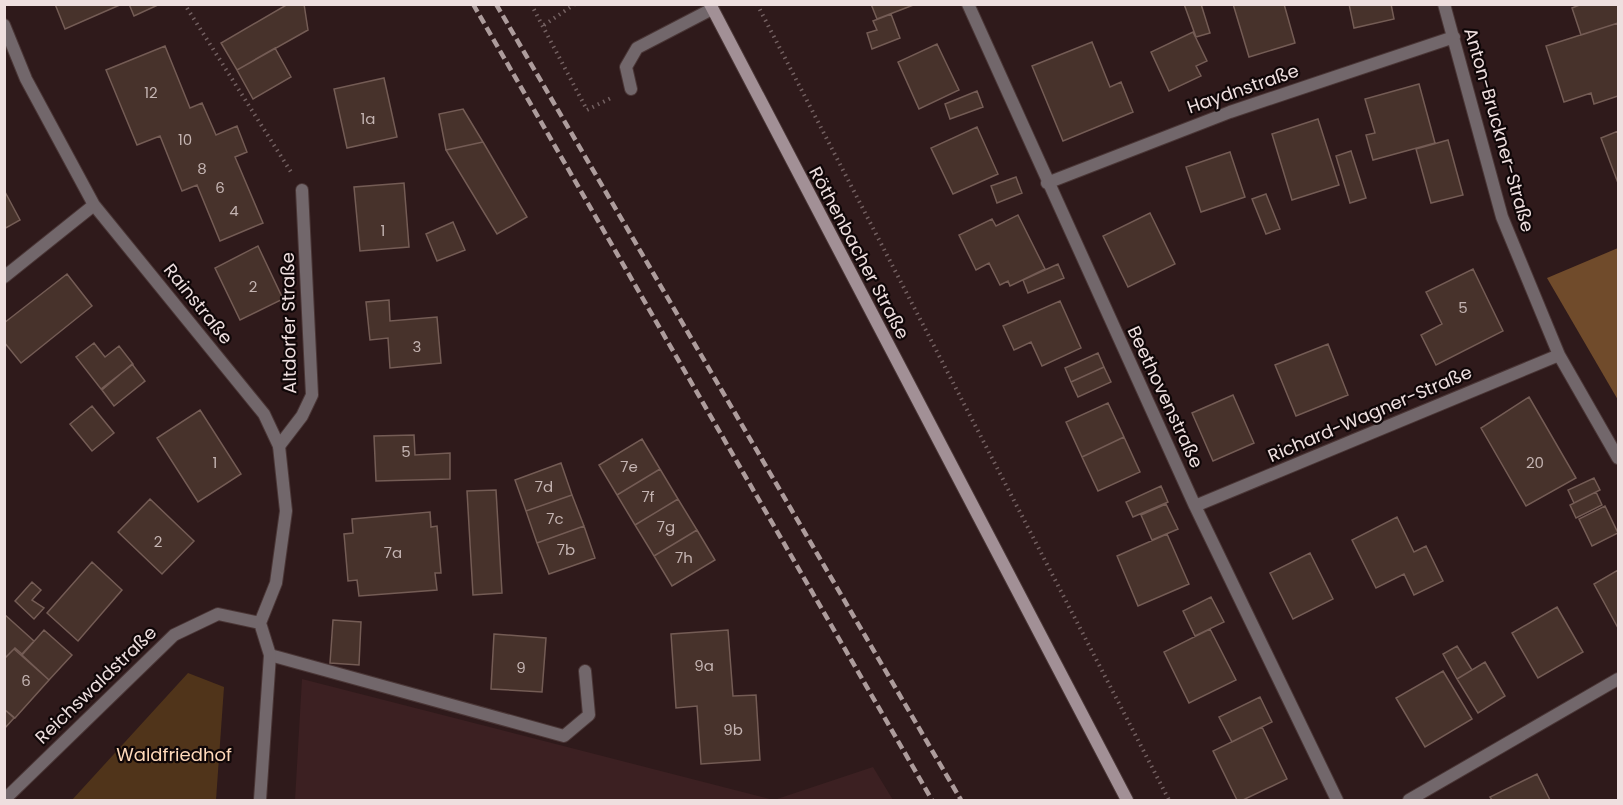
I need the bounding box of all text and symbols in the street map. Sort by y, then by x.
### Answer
street label: Anton-Bruckner-Straße [1458,25,1541,235]
street label: Haydnstraße [1184,58,1302,119]
house number: 12 [144,82,158,103]
house number: 1a [361,108,375,129]
house number: 10 [178,129,192,150]
house number: 8 [197,158,207,179]
street label: Röthenbacher Straße [803,162,916,343]
house number: 6 [215,177,225,198]
house number: 4 [229,200,239,221]
house number: 1 [381,220,385,241]
street label: Altdorfer Straße [275,252,302,394]
street label: Rainstraße [158,258,239,349]
house number: 2 [249,276,257,297]
house number: 5 [1458,297,1468,318]
street label: Beethovenstraße [1122,322,1209,472]
house number: 3 [413,336,421,357]
street label: Richard-Wagner-Straße [1264,359,1476,468]
house number: 5 [401,441,411,462]
house number: 1 [213,452,217,473]
house number: 20 [1526,452,1544,473]
house number: 7e [620,456,638,477]
house number: 7d [535,476,553,497]
house number: 7f [641,486,655,507]
house number: 7c [546,508,564,529]
house number: 7g [657,516,675,537]
house number: 2 [154,531,162,552]
house number: 7b [557,539,575,560]
house number: 7a [384,542,402,563]
house number: 7h [675,547,693,568]
street label: Reichswaldstraße [29,620,162,749]
house number: 9a [694,655,714,676]
house number: 9 [516,657,526,678]
house number: 6 [21,670,31,691]
house number: 9b [723,719,743,740]
park label: Waldfriedhof [116,742,232,767]

